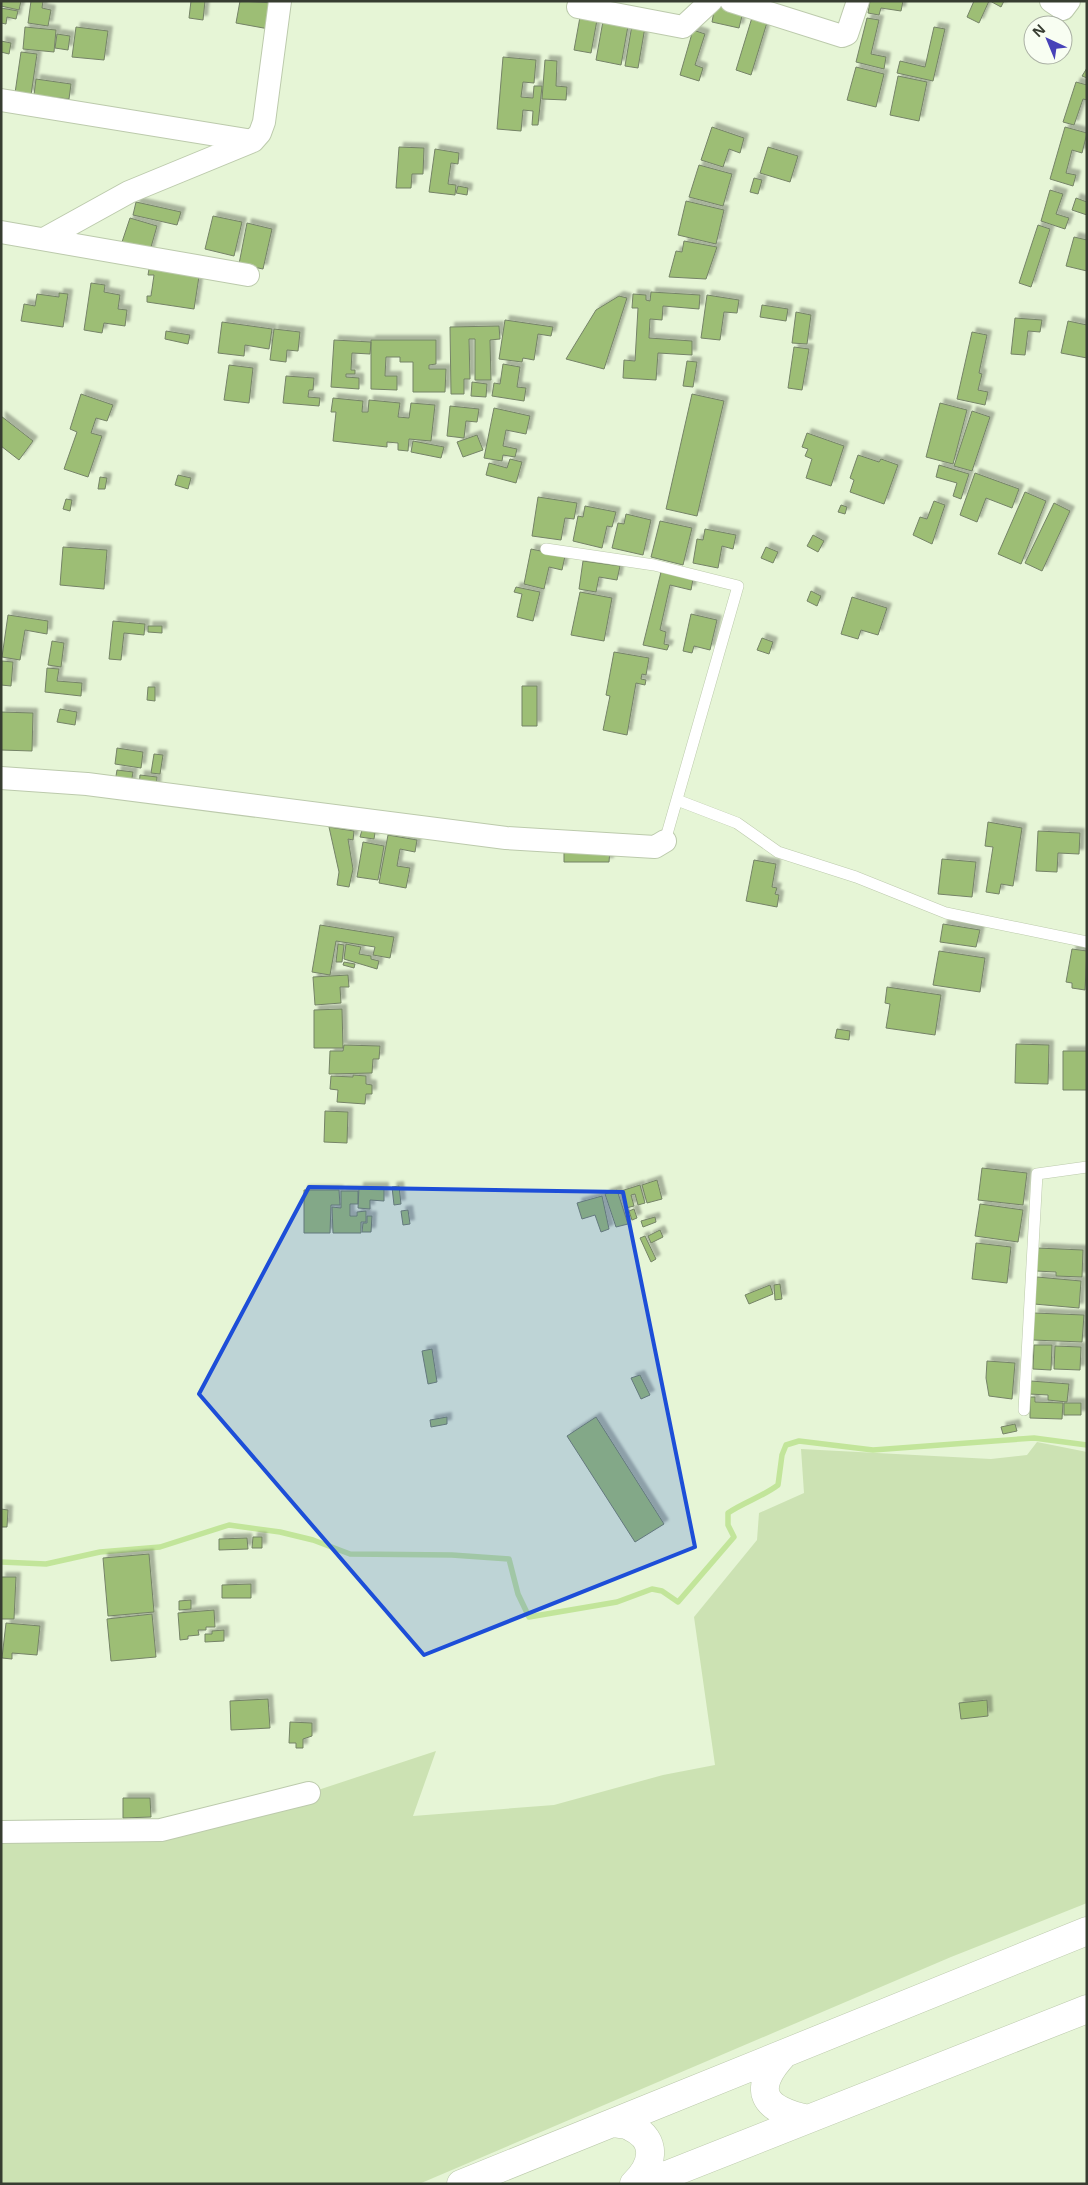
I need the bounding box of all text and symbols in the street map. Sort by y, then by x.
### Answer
north arrow [1023,15,1073,65]
text: N [1028,19,1049,41]

